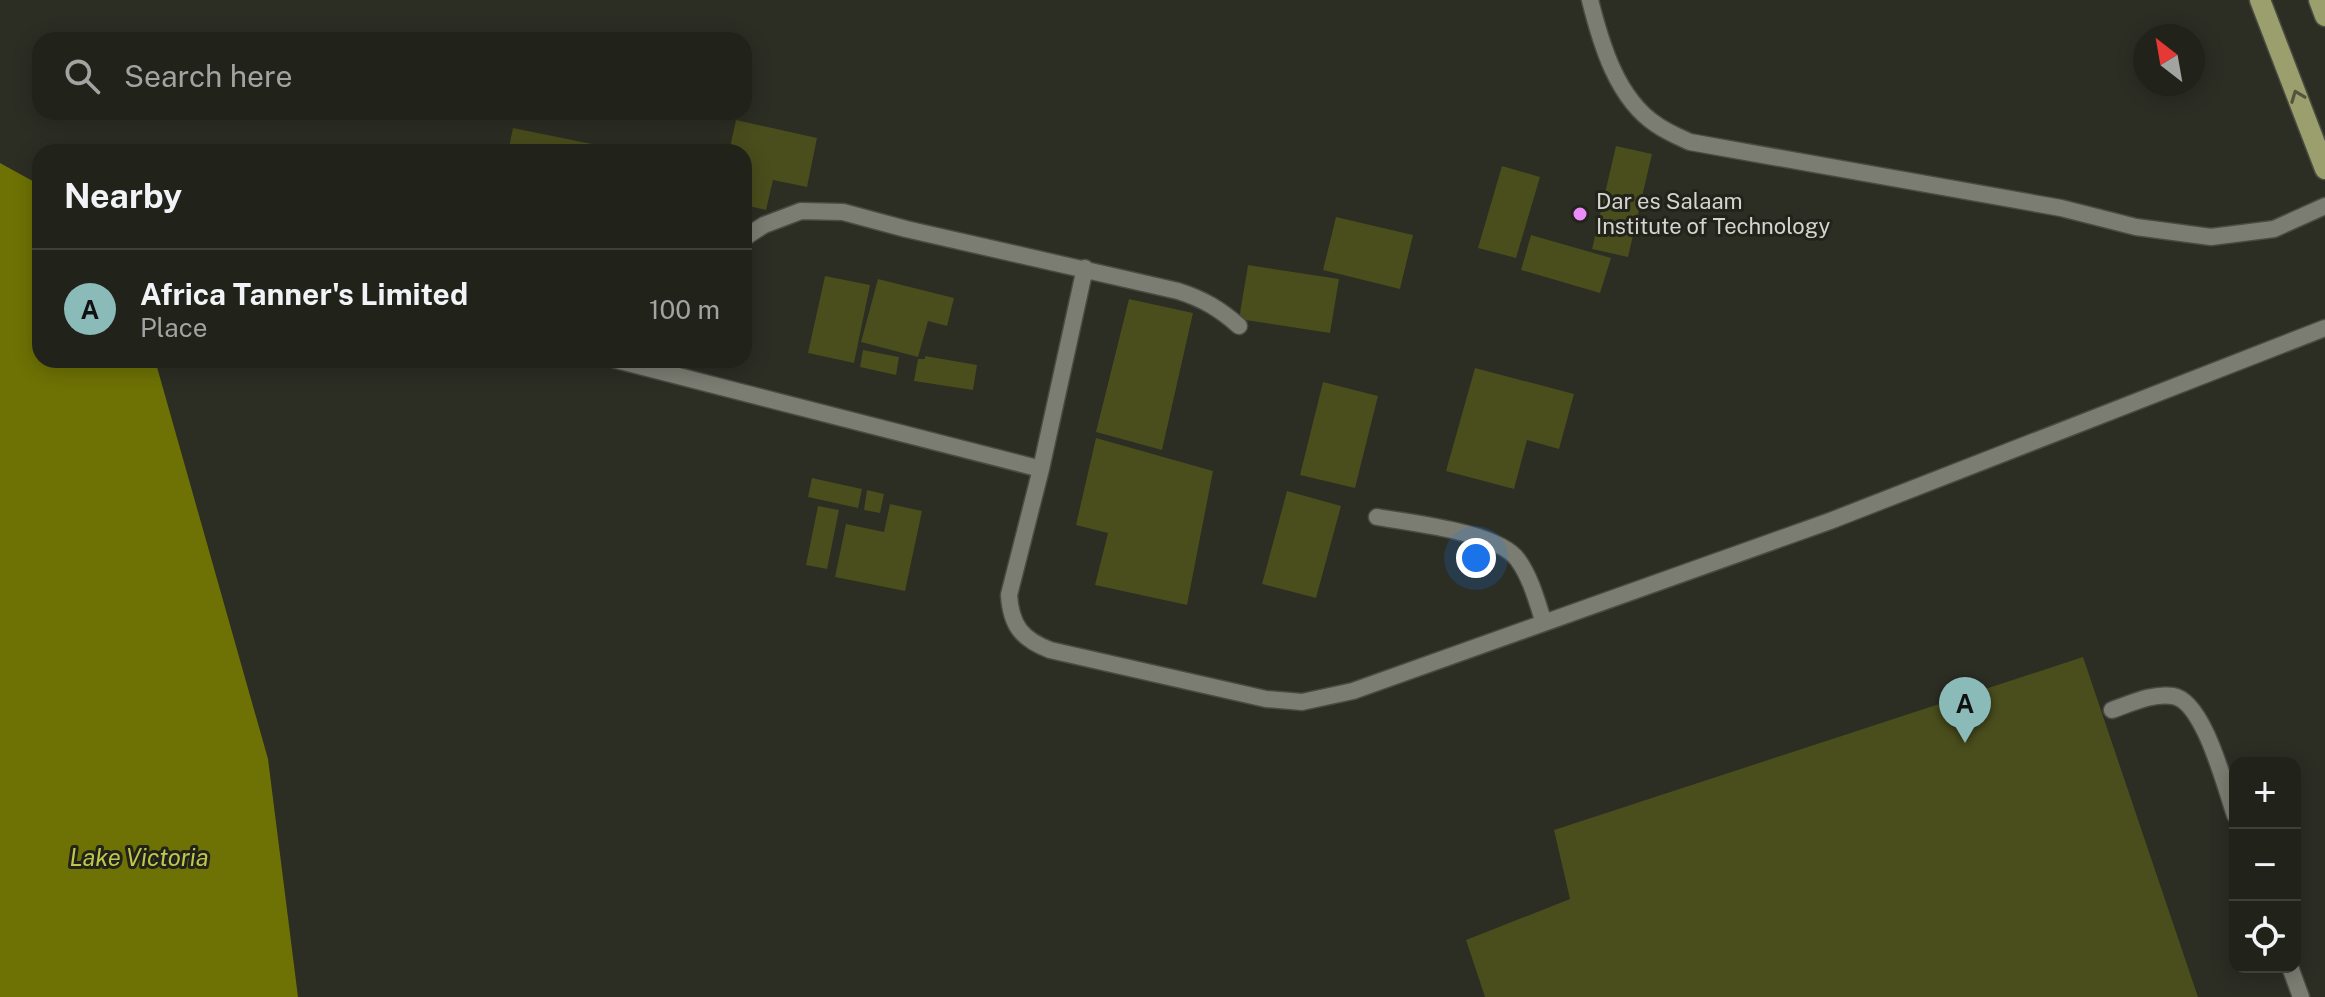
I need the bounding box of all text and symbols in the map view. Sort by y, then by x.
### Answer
north arrow [2133,24,2205,96]
search box [32,32,752,120]
icon: search [60,54,104,98]
text: Search here [124,58,292,94]
one-way arrow [2290,90,2307,104]
text: Nearby [64,176,182,216]
place label: Dar es Salaam Institute of Technology [1596,188,1830,239]
marker: Dar es Salaam Institute of Technology [1571,205,1589,223]
text: Africa Tanner's Limited [140,276,468,312]
text: A [81,294,99,325]
text: 100 m [649,294,720,325]
text: Place [140,312,207,343]
your location [1456,538,1496,578]
pin: A [1939,677,1991,743]
map controls [2229,757,2301,973]
button: + [2229,757,2301,829]
button: − [2229,829,2301,901]
water label: Lake Victoria [70,843,208,871]
button: locate [2229,901,2301,973]

